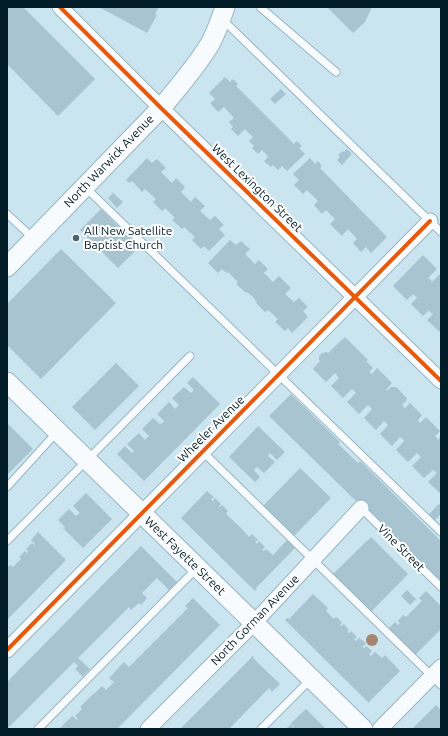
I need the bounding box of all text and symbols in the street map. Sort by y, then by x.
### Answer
street label: North Warwick Avenue [61,112,156,210]
street label: West Lexington Street [209,141,305,234]
place label: All New Satellite Baptist Church [84,224,172,251]
marker: All New Satellite Baptist Church [71,233,81,243]
street label: Wheeler Avenue [175,393,247,465]
street label: West Fayette Street [142,514,229,598]
street label: Vine Street [375,522,428,574]
street label: North Gorman Avenue [208,572,301,668]

